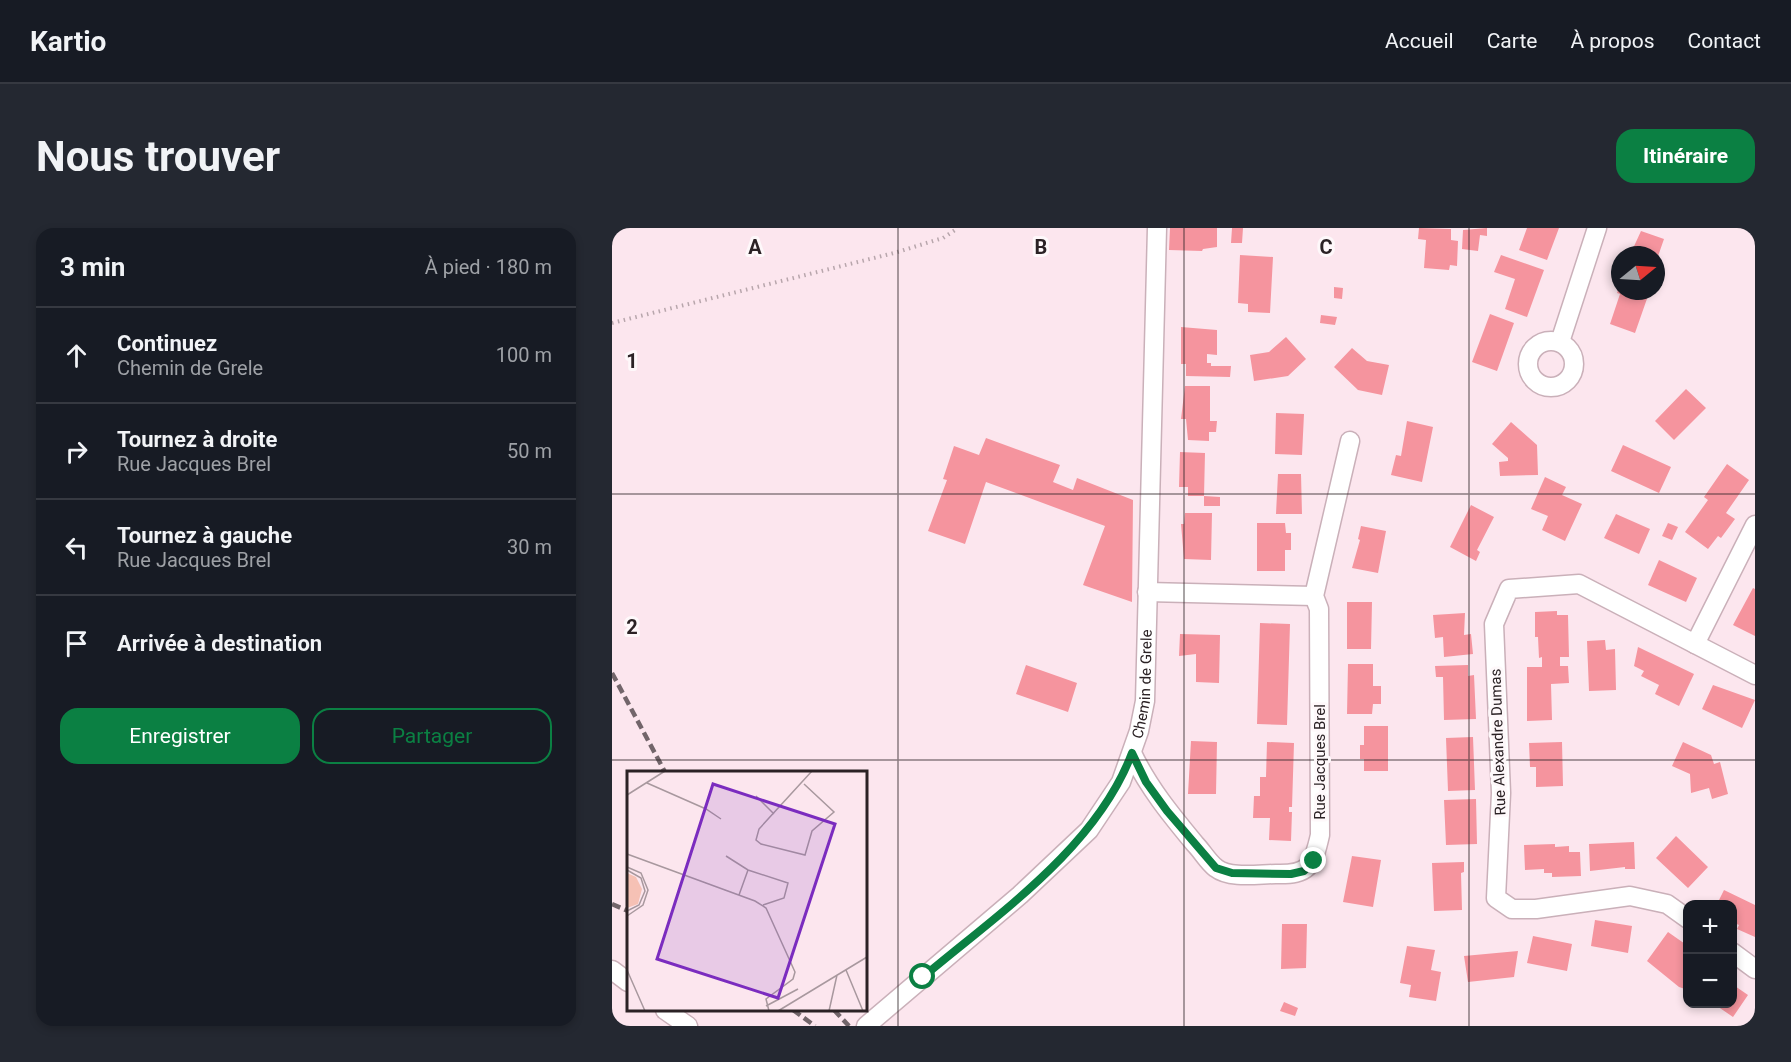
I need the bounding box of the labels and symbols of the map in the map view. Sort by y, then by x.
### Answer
text: A [748,235,762,259]
text: B [1035,235,1047,259]
text: C [1319,235,1333,259]
north arrow [1611,246,1665,300]
text: 1 [626,349,638,373]
text: 2 [626,615,638,639]
street label: Chemin de Grele [1128,629,1156,741]
street label: Rue Alexandre Dumas [1486,668,1510,816]
street label: Rue Jacques Brel [1311,704,1329,820]
inset map [627,771,867,1011]
route end [1300,847,1326,873]
route start [909,963,935,989]

